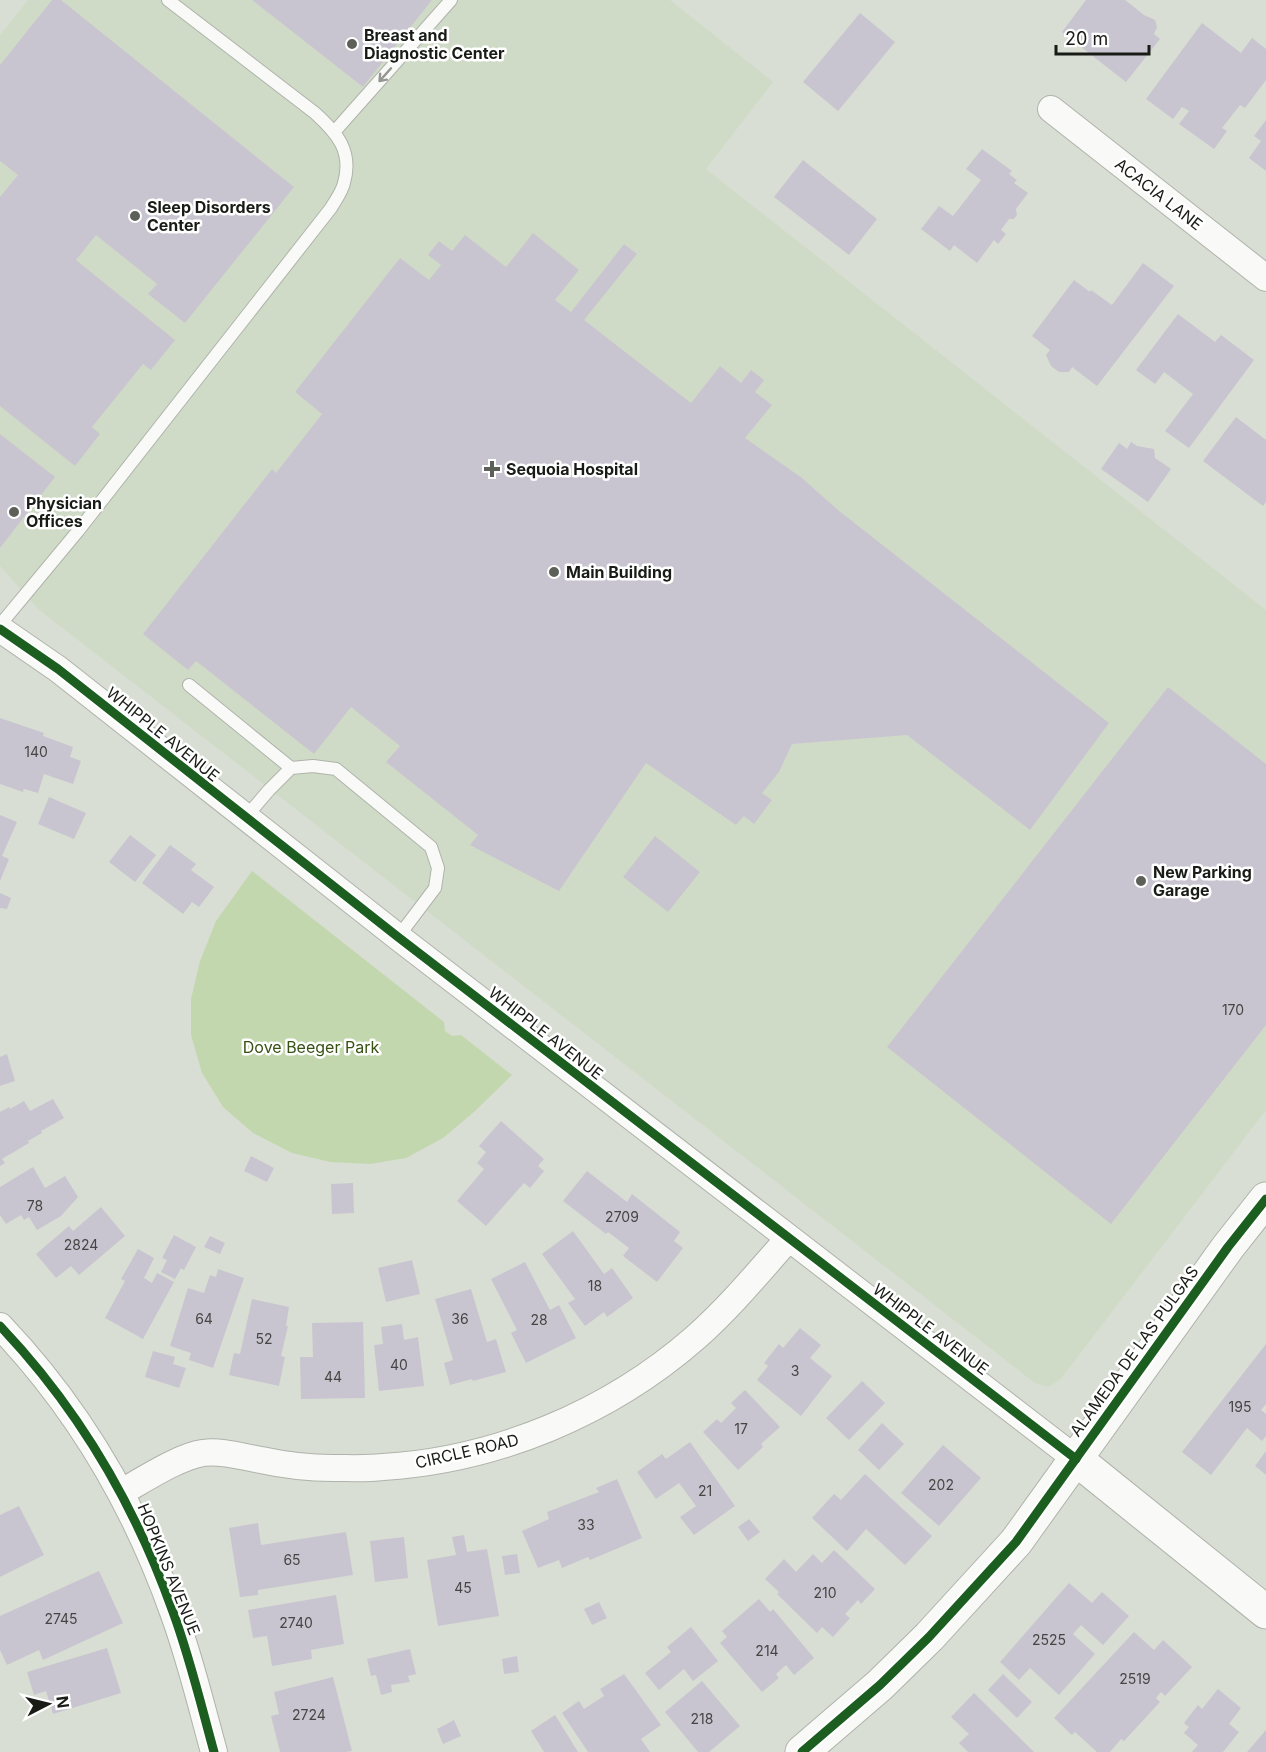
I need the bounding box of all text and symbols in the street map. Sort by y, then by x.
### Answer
scale bar [1056,18,1149,56]
place label: Breast and Diagnostic Center [364,25,505,63]
text: 20 m [1065,28,1108,49]
marker: Breast and Diagnostic Center [345,37,359,51]
one-way arrow [378,67,392,82]
street label: ACACIA LANE [1111,154,1207,234]
place label: Sleep Disorders Center [147,197,271,235]
marker: Sleep Disorders Center [128,209,142,223]
place label: Sequoia Hospital [506,459,638,479]
marker: Sequoia Hospital [483,460,501,478]
place label: Physician Offices [26,493,102,531]
marker: Physician Offices [7,505,21,519]
place label: Main Building [566,562,672,582]
marker: Main Building [547,565,561,579]
street label: WHIPPLE AVENUE [102,682,224,786]
house number: 140 [24,743,48,760]
place label: New Parking Garage [1153,862,1252,900]
marker: New Parking Garage [1134,874,1148,888]
street label: WHIPPLE AVENUE [485,982,607,1084]
house number: 170 [1222,1001,1244,1018]
park label: Dove Beeger Park [243,1037,379,1057]
house number: 78 [27,1197,43,1214]
house number: 2709 [605,1208,639,1225]
house number: 2824 [64,1236,98,1253]
street label: ALAMEDA DE LAS PULGAS [1065,1262,1203,1440]
house number: 18 [588,1277,602,1294]
street label: WHIPPLE AVENUE [869,1279,993,1379]
house number: 64 [195,1310,213,1327]
house number: 36 [451,1310,469,1327]
house number: 28 [530,1311,548,1328]
house number: 52 [255,1330,273,1347]
house number: 40 [390,1356,408,1373]
house number: 3 [791,1362,799,1379]
house number: 44 [324,1368,342,1385]
house number: 195 [1229,1398,1251,1415]
house number: 17 [734,1420,748,1437]
street label: CIRCLE ROAD [413,1429,521,1473]
house number: 202 [928,1476,954,1493]
house number: 21 [698,1482,712,1499]
street label: HOPKINS AVENUE [133,1500,205,1638]
house number: 33 [577,1516,595,1533]
house number: 65 [283,1551,301,1568]
house number: 45 [454,1579,472,1596]
house number: 210 [813,1584,837,1601]
house number: 2745 [44,1610,78,1627]
house number: 2740 [279,1614,313,1631]
house number: 2525 [1032,1631,1066,1648]
house number: 214 [755,1642,779,1659]
house number: 2519 [1119,1670,1151,1687]
north arrow [18,1674,78,1734]
text: N [52,1695,74,1709]
house number: 2724 [292,1706,326,1723]
house number: 218 [691,1710,713,1727]

